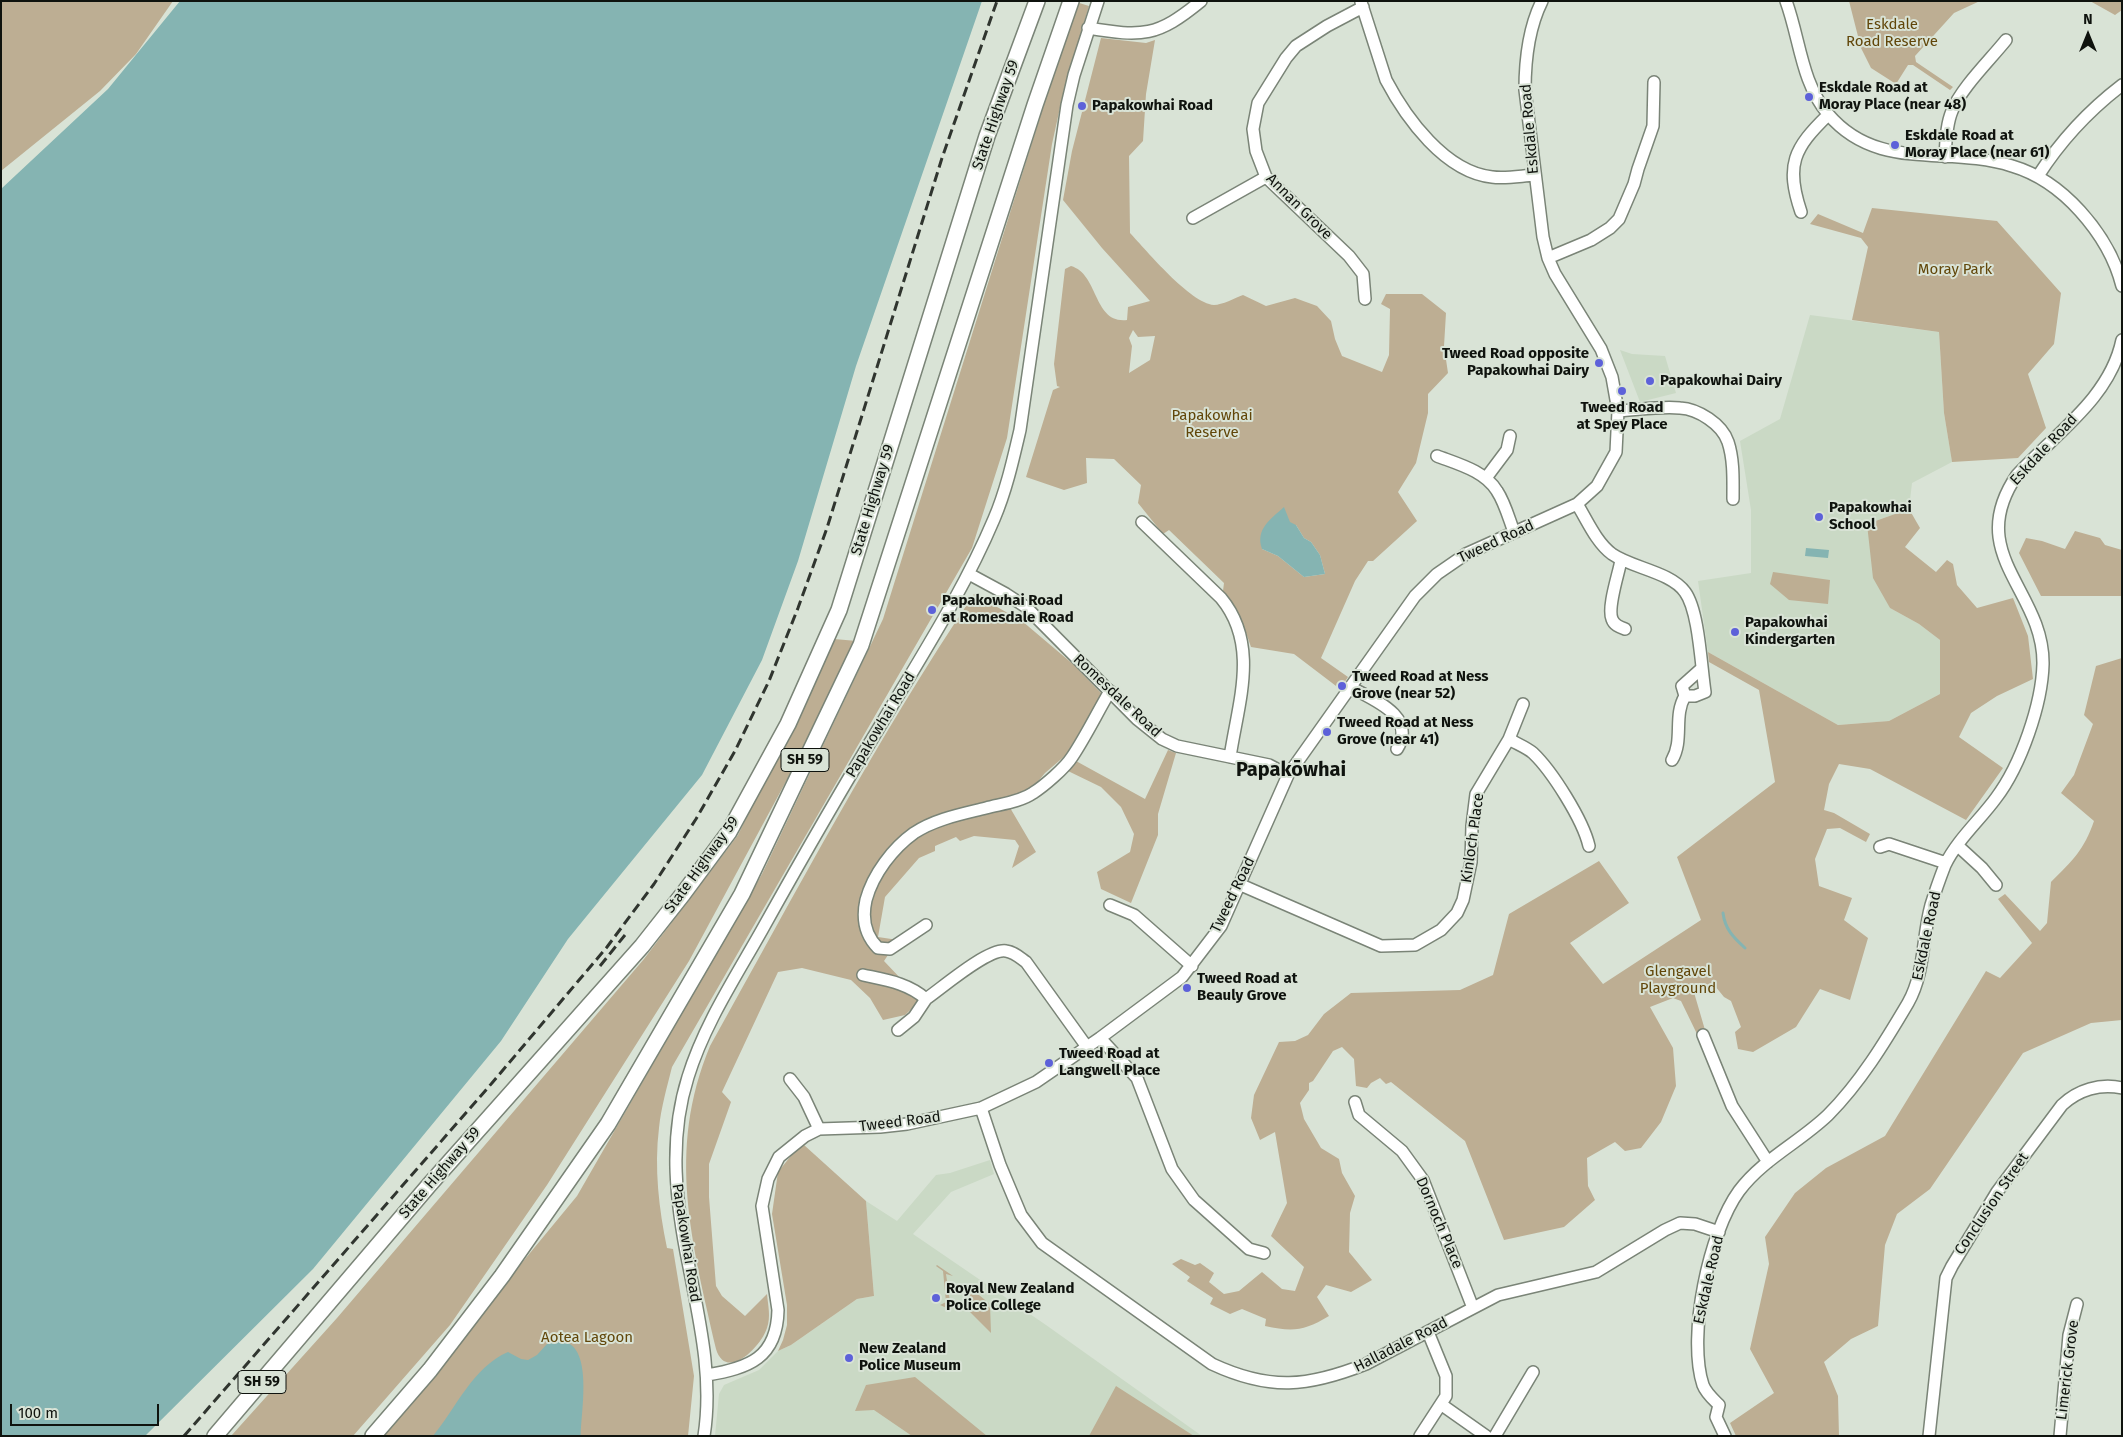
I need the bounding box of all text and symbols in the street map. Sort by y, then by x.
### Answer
north arrow [2063,10,2113,60]
text: N [2083,11,2093,28]
park label: Eskdale Road Reserve [1846,16,1938,51]
street label: State Highway 59 [969,58,1023,172]
place label: Eskdale Road at Moray Place (near 48) [1819,79,1966,114]
street label: Eskdale Road [1517,83,1543,175]
marker: Eskdale Road at Moray Place (near 48) [1803,91,1815,103]
place label: Papakowhai Road [1092,97,1213,115]
marker: Papakowhai Road [1076,100,1088,112]
place label: Eskdale Road at Moray Place (near 61) [1905,127,2049,162]
marker: Eskdale Road at Moray Place (near 61) [1889,139,1901,151]
street label: Annan Grove [1262,170,1336,244]
park label: Moray Park [1918,261,1992,279]
place label: Tweed Road opposite Papakowhai Dairy [1442,345,1589,380]
marker: Tweed Road opposite Papakowhai Dairy [1593,357,1605,369]
place label: Papakowhai Dairy [1660,372,1782,390]
marker: Papakowhai Dairy [1644,375,1656,387]
marker: Tweed Road at Spey Place [1616,385,1628,397]
place label: Tweed Road at Spey Place [1576,399,1668,434]
park label: Papakowhai Reserve [1171,407,1253,442]
street label: Eskdale Road [2007,411,2081,489]
street label: State Highway 59 [848,442,898,558]
place label: Papakowhai School [1829,499,1912,534]
marker: Papakowhai School [1813,511,1825,523]
street label: Tweed Road [1455,517,1537,567]
place label: Papakowhai Road at Romesdale Road [942,592,1074,627]
marker: Papakowhai Road at Romesdale Road [926,604,938,616]
place label: Papakowhai Kindergarten [1745,614,1835,649]
marker: Papakowhai Kindergarten [1729,626,1741,638]
street label: Romesdale Road [1069,651,1165,741]
place label: Tweed Road at Ness Grove (near 52) [1352,668,1489,703]
street label: Papakowhai Road [842,669,920,781]
marker: Tweed Road at Ness Grove (near 52) [1336,680,1348,692]
place label: Tweed Road at Ness Grove (near 41) [1337,714,1474,749]
marker: Tweed Road at Ness Grove (near 41) [1321,726,1333,738]
road number: SH 59 [781,748,829,772]
district label: Papakōwhai [1236,758,1346,782]
street label: Kinloch Place [1458,792,1488,884]
street label: State Highway 59 [661,813,743,917]
street label: Tweed Road [1207,854,1259,936]
street label: Eskdale Road [1909,890,1945,982]
park label: Glengavel Playground [1640,963,1716,998]
place label: Tweed Road at Beauly Grove [1197,970,1297,1005]
marker: Tweed Road at Beauly Grove [1181,982,1193,994]
place label: Tweed Road at Langwell Place [1059,1045,1160,1080]
marker: Tweed Road at Langwell Place [1043,1057,1055,1069]
street label: Tweed Road [858,1108,942,1136]
street label: State Highway 59 [395,1124,485,1222]
street label: Conclusion Street [1951,1149,2033,1259]
street label: Dornoch Place [1412,1174,1466,1272]
street label: Papakowhai Road [668,1182,704,1304]
street label: Eskdale Road [1690,1234,1728,1326]
place label: Royal New Zealand Police College [946,1280,1075,1315]
marker: Royal New Zealand Police College [930,1292,942,1304]
street label: Halladale Road [1351,1314,1451,1376]
street label: Limerick Grove [2053,1319,2083,1421]
park label: Aotea Lagoon [541,1329,633,1347]
place label: New Zealand Police Museum [859,1340,961,1375]
marker: New Zealand Police Museum [843,1352,855,1364]
road number: SH 59 [238,1370,286,1394]
scale bar [12,1394,161,1426]
text: 100 m [18,1404,58,1422]

